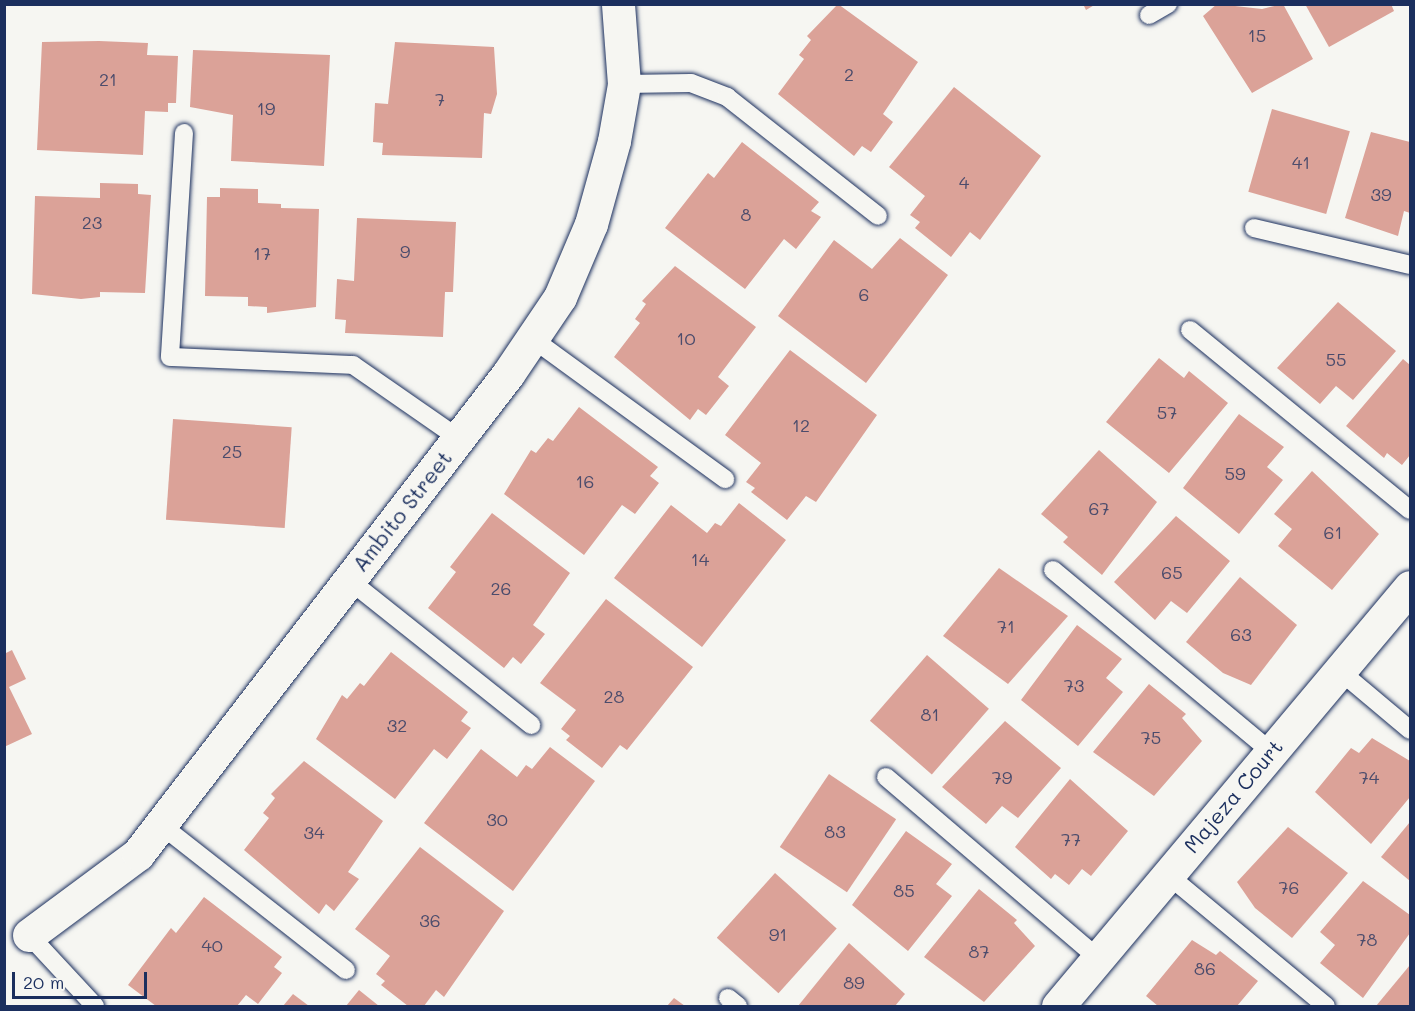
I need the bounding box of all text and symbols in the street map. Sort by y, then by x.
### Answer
house number: 15 [1248,24,1266,46]
house number: 2 [844,63,854,85]
house number: 21 [99,68,117,90]
house number: 7 [435,88,445,110]
house number: 19 [257,97,275,119]
house number: 41 [1292,151,1310,173]
house number: 4 [959,171,969,193]
house number: 39 [1370,183,1392,205]
house number: 8 [741,203,751,225]
house number: 23 [82,211,102,233]
house number: 9 [400,240,410,262]
house number: 17 [253,242,271,264]
house number: 6 [859,283,869,305]
house number: 10 [676,327,696,349]
house number: 55 [1326,348,1346,370]
house number: 57 [1157,401,1177,423]
house number: 12 [792,414,810,436]
house number: 25 [222,440,242,462]
street label: Ambito Street [347,446,457,576]
house number: 59 [1224,462,1246,484]
house number: 16 [576,470,594,492]
house number: 67 [1089,497,1109,519]
house number: 61 [1324,521,1342,543]
house number: 14 [691,548,709,570]
house number: 65 [1161,561,1183,583]
house number: 26 [491,577,511,599]
house number: 71 [997,615,1015,637]
house number: 63 [1230,623,1252,645]
house number: 73 [1064,674,1084,696]
house number: 28 [604,685,624,707]
house number: 81 [921,703,939,725]
house number: 32 [387,714,407,736]
house number: 75 [1141,726,1161,748]
street label: Majeza Court [1178,734,1288,858]
house number: 79 [992,766,1012,788]
house number: 74 [1359,766,1379,788]
house number: 30 [486,808,508,830]
house number: 83 [824,820,846,842]
house number: 34 [303,821,325,843]
house number: 77 [1061,828,1081,850]
house number: 76 [1279,876,1299,898]
house number: 85 [893,879,915,901]
house number: 36 [419,909,441,931]
house number: 91 [769,923,787,945]
house number: 78 [1357,928,1377,950]
house number: 40 [201,934,223,956]
house number: 87 [969,940,989,962]
house number: 86 [1194,957,1216,979]
scale bar [15,960,150,998]
text: 20 m [23,970,64,994]
house number: 89 [843,971,865,993]

